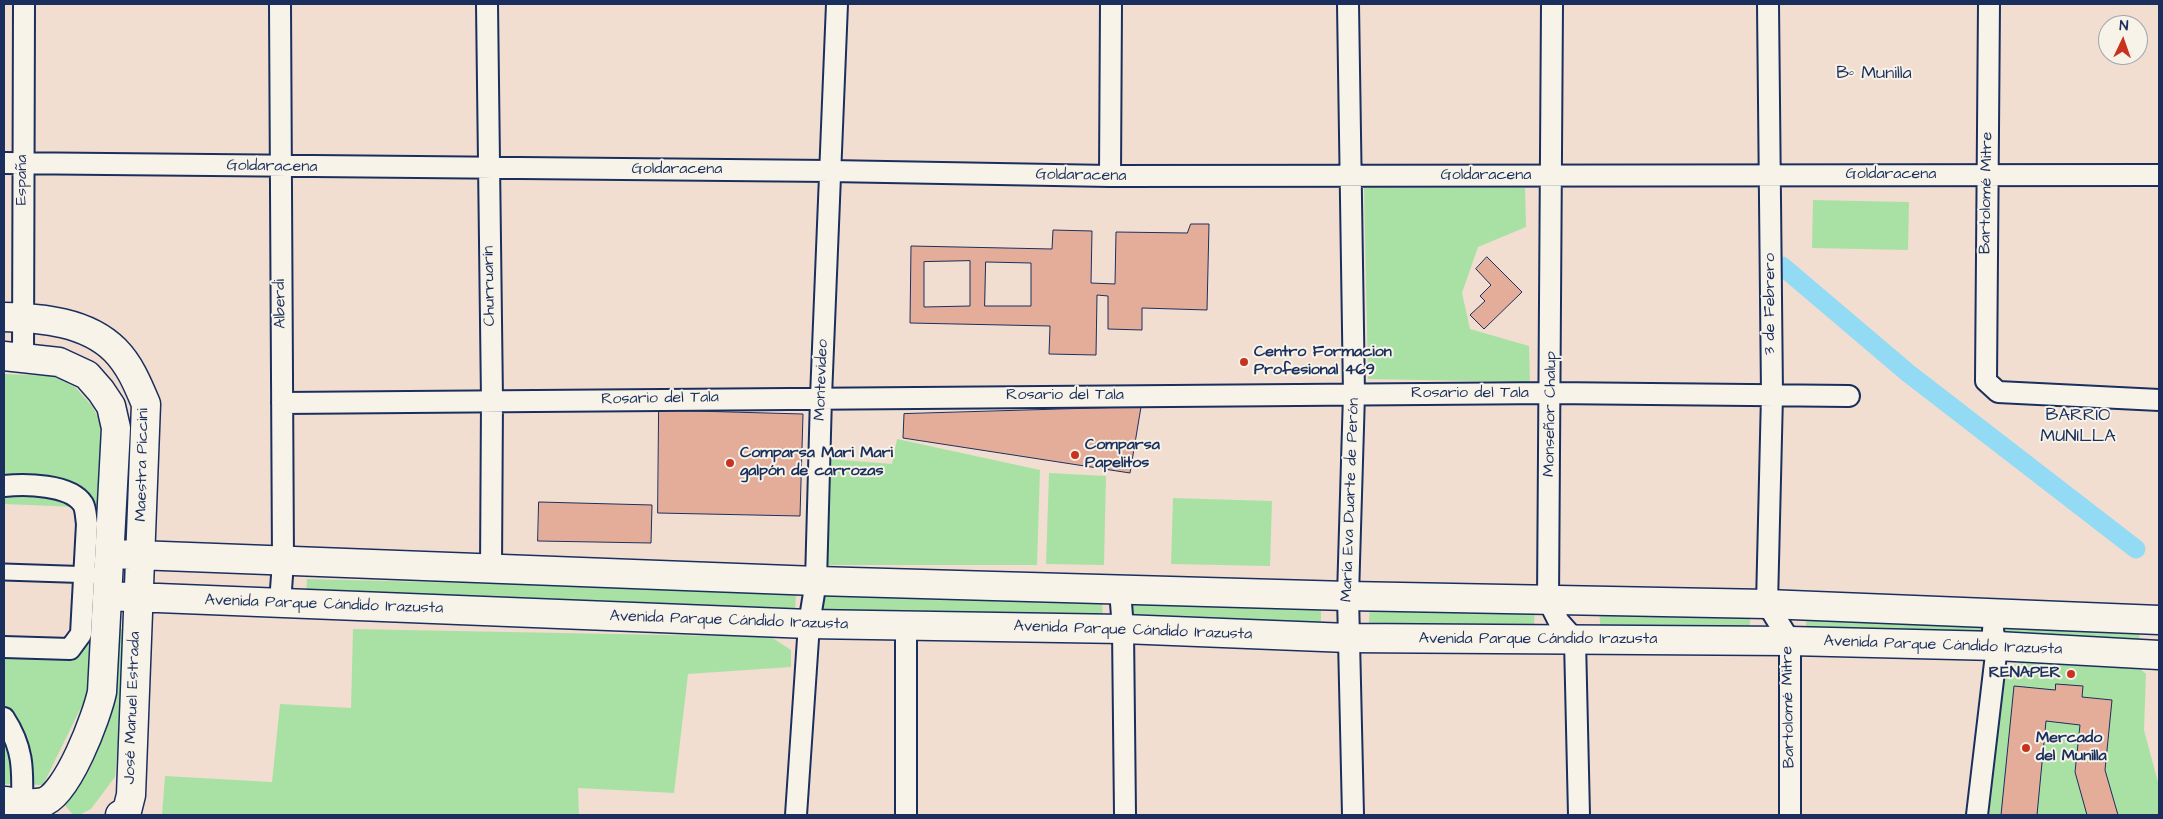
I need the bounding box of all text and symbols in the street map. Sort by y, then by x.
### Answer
north arrow [2098,15,2148,65]
text: N [2119,16,2129,36]
district label: Bº Munilla [1836,63,1912,85]
street label: Bartolomé Mitre [1976,132,1998,254]
street label: España [13,155,33,205]
street label: Goldaracena [226,157,318,177]
street label: Goldaracena [632,160,722,180]
street label: Goldaracena [1846,165,1936,185]
street label: Goldaracena [1035,166,1127,186]
street label: Goldaracena [1441,166,1531,186]
street label: Churruarín [480,246,500,326]
street label: 3 de Febrero [1761,253,1781,355]
street label: Alberdi [271,279,291,329]
street label: Montevideo [811,339,833,421]
place label: Centro Formacion Profesional 469 [1254,343,1392,381]
street label: Monseñor Chalup [1540,351,1562,477]
marker: Centro Formacion Profesional 469 [1238,356,1250,368]
street label: Rosario del Tala [1411,384,1529,404]
street label: Rosario del Tala [1006,386,1124,406]
street label: Rosario del Tala [601,388,719,410]
street label: María Eva Duarte de Perón [1338,398,1364,602]
district label: BARRIO MUNILLA [2036,405,2120,448]
street label: Maestra Piccini [132,408,154,522]
place label: Comparsa Papelitos [1085,436,1160,474]
place label: Comparsa Mari Mari galpón de carrozas [740,444,893,482]
marker: Comparsa Papelitos [1069,449,1081,461]
marker: Comparsa Mari Mari galpón de carrozas [724,457,736,469]
street label: Avenida Parque Cándido Irazusta [204,591,444,619]
street label: Avenida Parque Cándido Irazusta [609,607,849,635]
street label: Avenida Parque Cándido Irazusta [1013,617,1253,645]
street label: Avenida Parque Cándido Irazusta [1419,630,1657,650]
street label: José Manuel Estrada [121,631,145,785]
street label: Avenida Parque Cándido Irazusta [1823,632,2063,660]
street label: Bartolomé Mitre [1778,646,1800,768]
place label: RENAPER [1989,664,2061,684]
marker: RENAPER [2065,668,2077,680]
place label: Mercado del Munilla [2036,729,2107,767]
marker: Mercado del Munilla [2020,742,2032,754]

